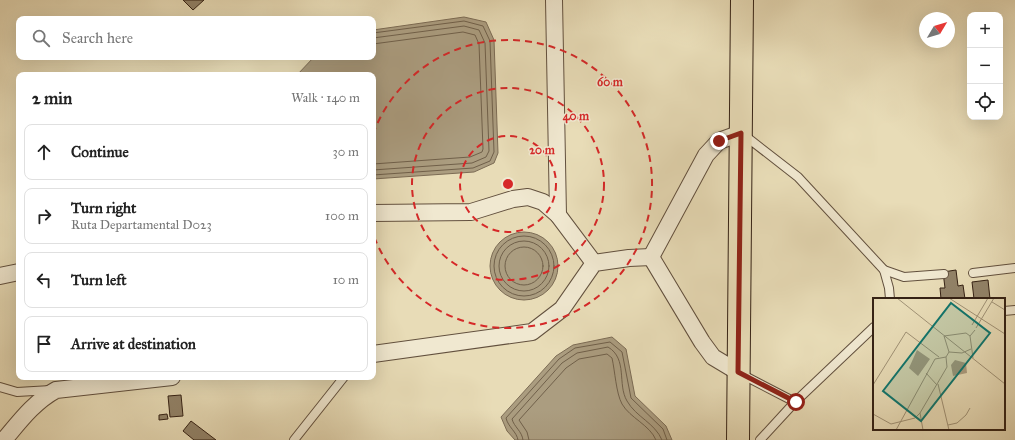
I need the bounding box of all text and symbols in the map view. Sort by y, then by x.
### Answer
north arrow [919,12,955,48]
map controls [967,12,1003,120]
button: + [967,12,1003,48]
search box [16,16,376,60]
icon: search [30,27,52,49]
text: Search here [62,29,133,47]
button: − [967,48,1003,84]
text: 60 m [597,75,624,89]
button: locate [967,84,1003,120]
text: 2 min [32,88,72,109]
text: Walk · 140 m [291,90,360,106]
text: 40 m [563,109,590,124]
route end [710,132,728,150]
icon: ahead [33,141,55,163]
text: Continue [71,143,129,161]
text: 20 m [529,143,556,157]
text: 30 m [333,144,359,160]
centre of rings [501,177,515,191]
text: Turn right [71,199,136,217]
icon: right [33,205,55,227]
text: 100 m [325,208,359,224]
text: Ruta Departamental D023 [71,217,212,233]
icon: left [33,269,55,291]
text: Turn left [71,271,127,289]
text: 10 m [333,272,359,288]
inset map [873,298,1005,430]
icon: arrive [33,333,55,355]
text: Arrive at destination [71,335,196,353]
route start [787,393,805,411]

